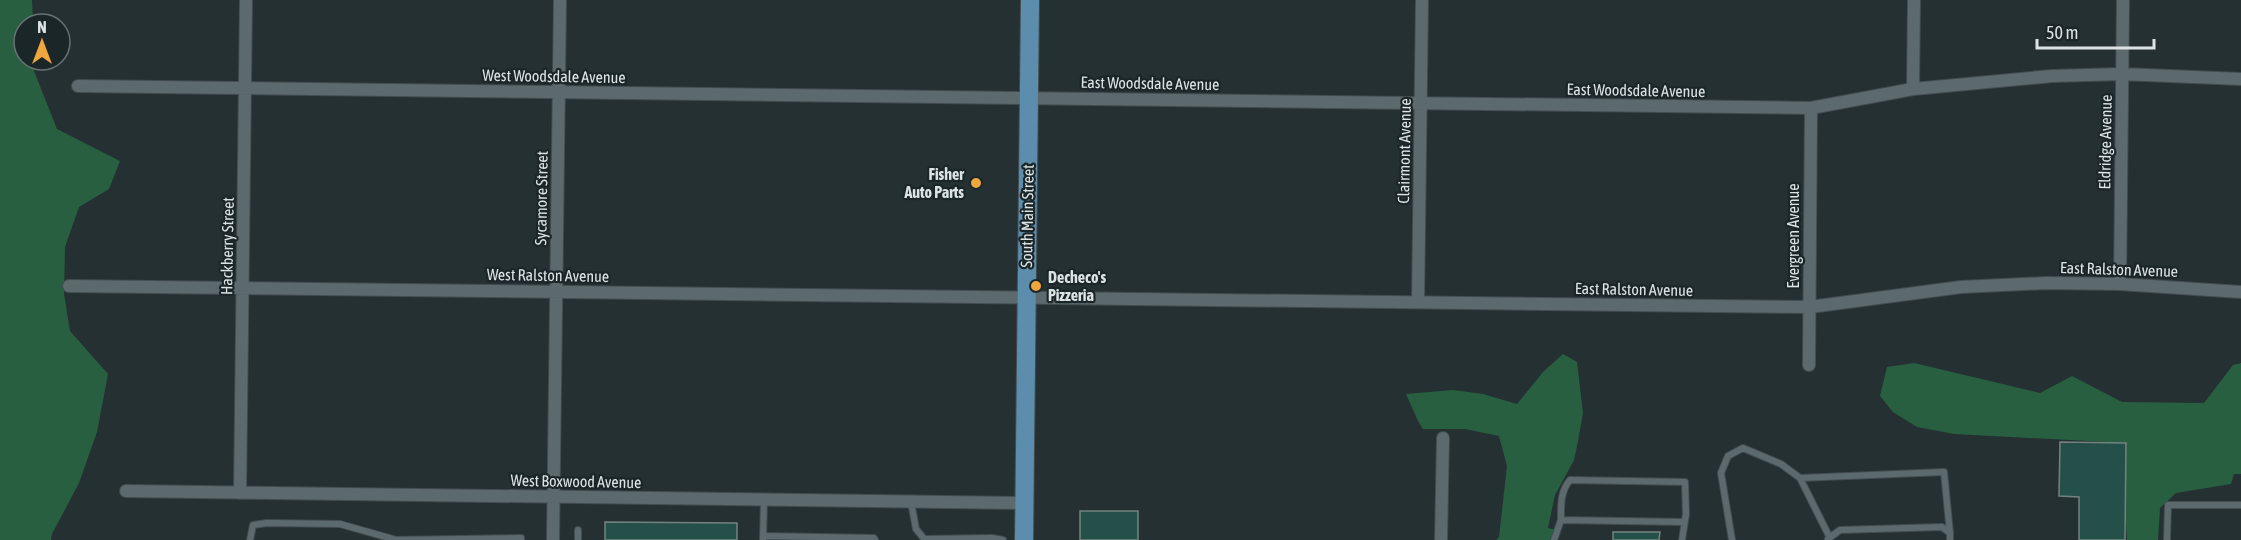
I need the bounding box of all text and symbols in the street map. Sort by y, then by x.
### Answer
north arrow [12,12,72,72]
scale bar [2037,12,2154,50]
text: N [37,18,47,36]
text: 50 m [2046,22,2078,43]
street label: West Woodsdale Avenue [482,66,626,86]
street label: East Woodsdale Avenue [1080,73,1220,93]
street label: East Woodsdale Avenue [1566,80,1706,100]
street label: Eldridge Avenue [2095,94,2116,190]
street label: Clairmont Avenue [1394,98,1414,204]
street label: Sycamore Street [531,150,552,246]
street label: South Main Street [1017,164,1037,268]
place label: Fisher Auto Parts [903,165,964,201]
marker: Fisher Auto Parts [969,176,983,190]
street label: Evergreen Avenue [1784,183,1803,289]
street label: Hackberry Street [217,197,238,295]
street label: East Ralston Avenue [2060,258,2178,280]
street label: West Ralston Avenue [487,265,609,285]
place label: Decheco's Pizzeria [1048,268,1106,304]
marker: Decheco's Pizzeria [1029,279,1043,293]
street label: East Ralston Avenue [1575,279,1693,299]
street label: West Boxwood Avenue [510,471,642,491]

